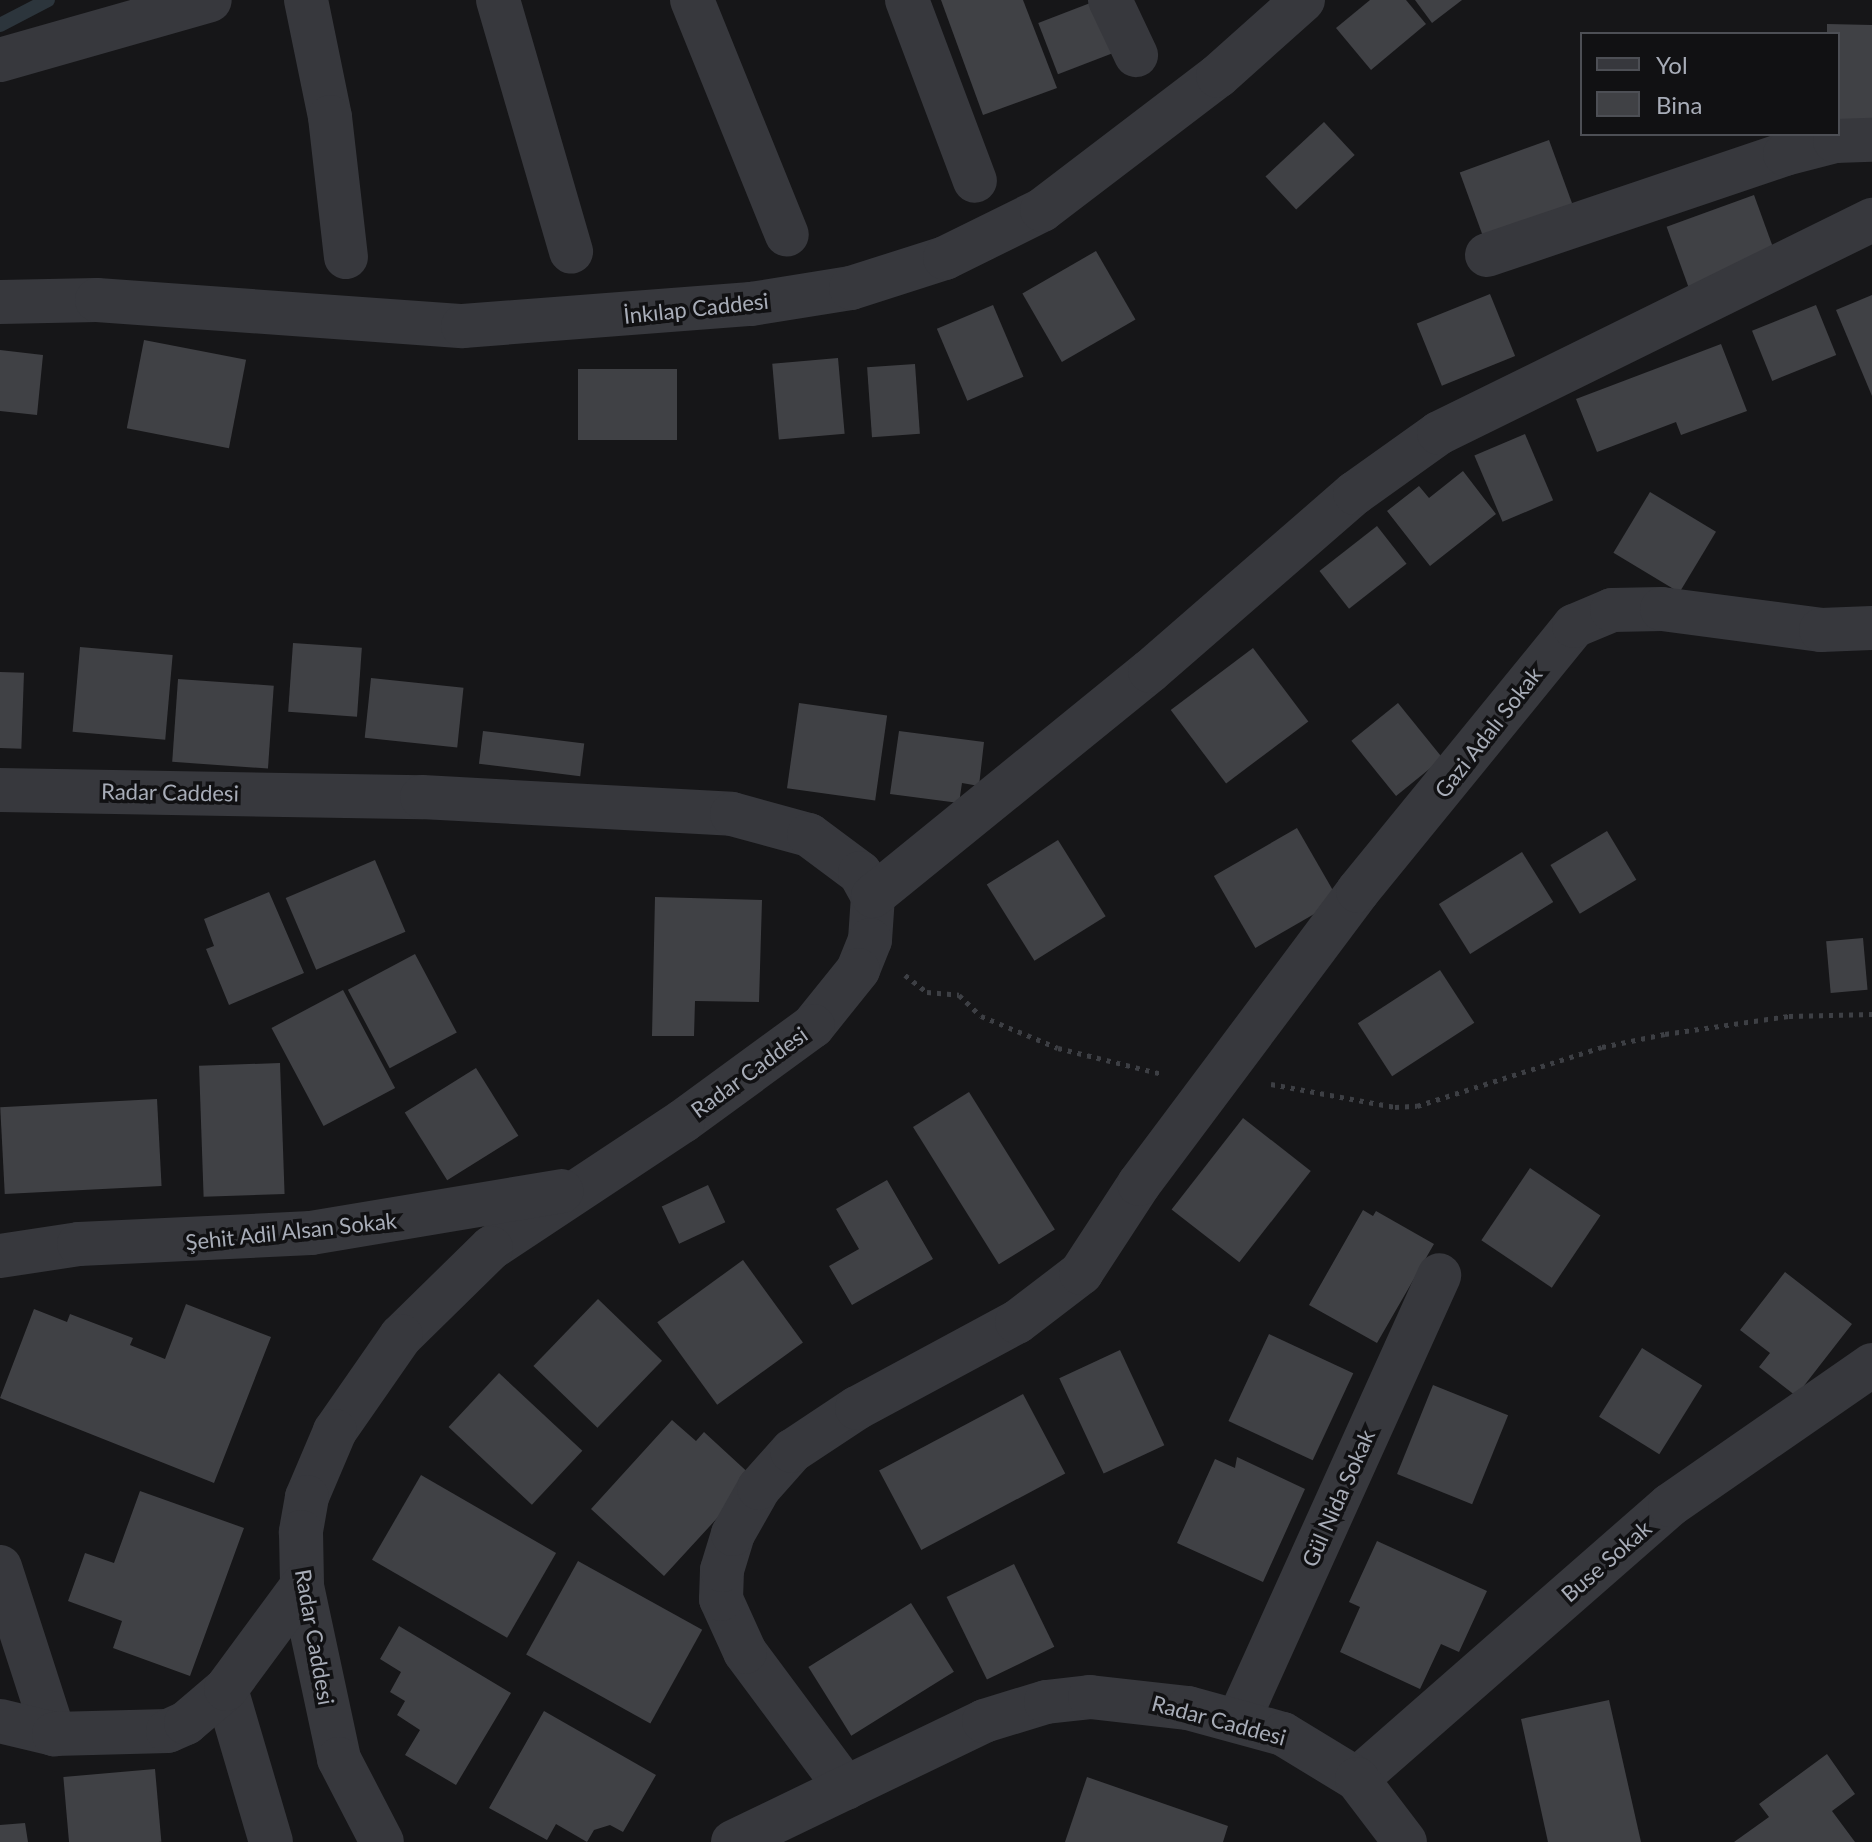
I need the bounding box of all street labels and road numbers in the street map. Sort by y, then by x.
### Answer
street label: İnkılap Caddesi [622,287,770,329]
street label: Gazi Adalı Sokak [1429,661,1547,803]
street label: Radar Caddesi [101,778,239,806]
street label: Radar Caddesi [685,1021,813,1123]
street label: Şehit Adil Alsan Sokak [183,1207,399,1255]
street label: Gül Nida Sokak [1296,1425,1380,1571]
street label: Buse Sokak [1556,1515,1656,1607]
street label: Radar Caddesi [290,1567,340,1707]
street label: Radar Caddesi [1149,1689,1289,1751]

